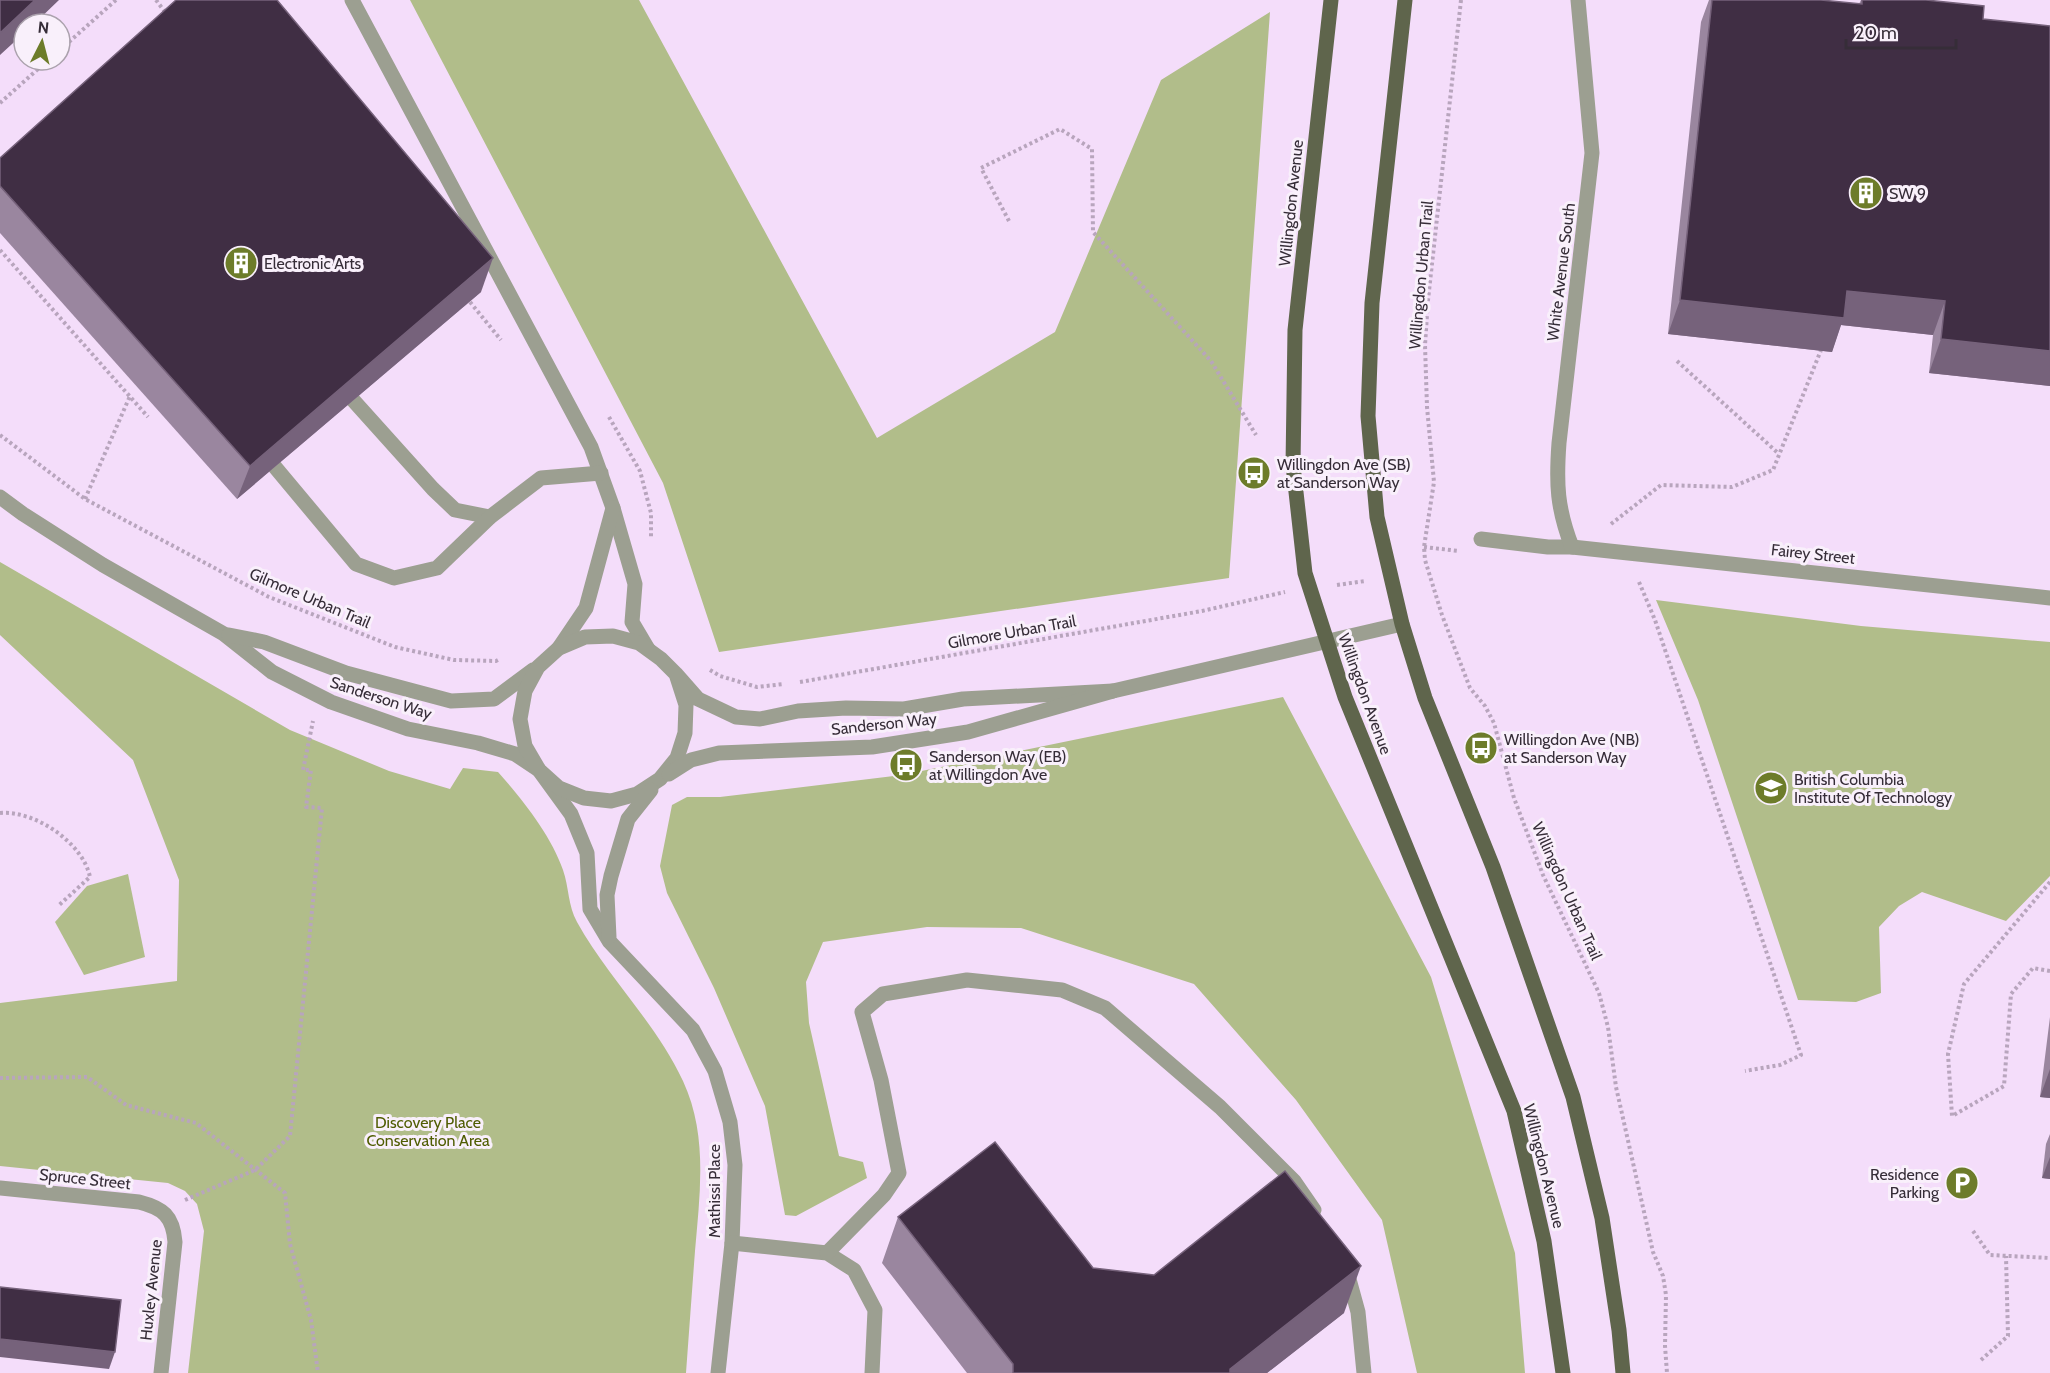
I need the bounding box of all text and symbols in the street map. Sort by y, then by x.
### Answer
north arrow [12,12,72,72]
scale bar [1846,12,1956,50]
text: N [37,18,50,38]
text: 20 m [1855,22,1897,44]
street label: Willingdon Avenue [1275,139,1307,267]
building icon: SW 9 [1848,175,1884,211]
place label: SW 9 [1889,184,1926,203]
street label: Willingdon Urban Trail [1405,200,1437,350]
street label: White Avenue South [1543,202,1579,342]
building icon: Electronic Arts [223,245,259,281]
place label: Electronic Arts [264,254,362,273]
bus stop icon: Willingdon Ave (SB) at Sanderson Way [1236,455,1272,491]
place label: Willingdon Ave (SB) at Sanderson Way [1277,455,1411,492]
street label: Fairey Street [1770,540,1857,568]
street label: Gilmore Urban Trail [247,564,374,632]
street label: Gilmore Urban Trail [946,611,1078,653]
street label: Willingdon Avenue [1334,631,1396,757]
street label: Sanderson Way [328,673,434,723]
street label: Sanderson Way [830,709,938,739]
bus stop icon: Willingdon Ave (NB) at Sanderson Way [1463,730,1499,766]
place label: Willingdon Ave (NB) at Sanderson Way [1504,730,1640,767]
bus stop icon: Sanderson Way (EB) at Willingdon Ave [888,747,924,783]
place label: Sanderson Way (EB) at Willingdon Ave [929,747,1066,784]
school or university icon: British Columbia Institute Of Technology [1753,770,1789,806]
place label: British Columbia Institute Of Technology [1794,770,1952,807]
street label: Willingdon Urban Trail [1528,819,1606,963]
street label: Willingdon Avenue [1519,1102,1569,1230]
park label: Discovery Place Conservation Area [366,1113,490,1150]
street label: Mathissi Place [705,1144,724,1238]
street label: Spruce Street [38,1165,132,1193]
place label: Residence Parking [1870,1165,1940,1202]
parking icon: Residence Parking [1944,1165,1980,1201]
street label: Huxley Avenue [136,1239,166,1341]

